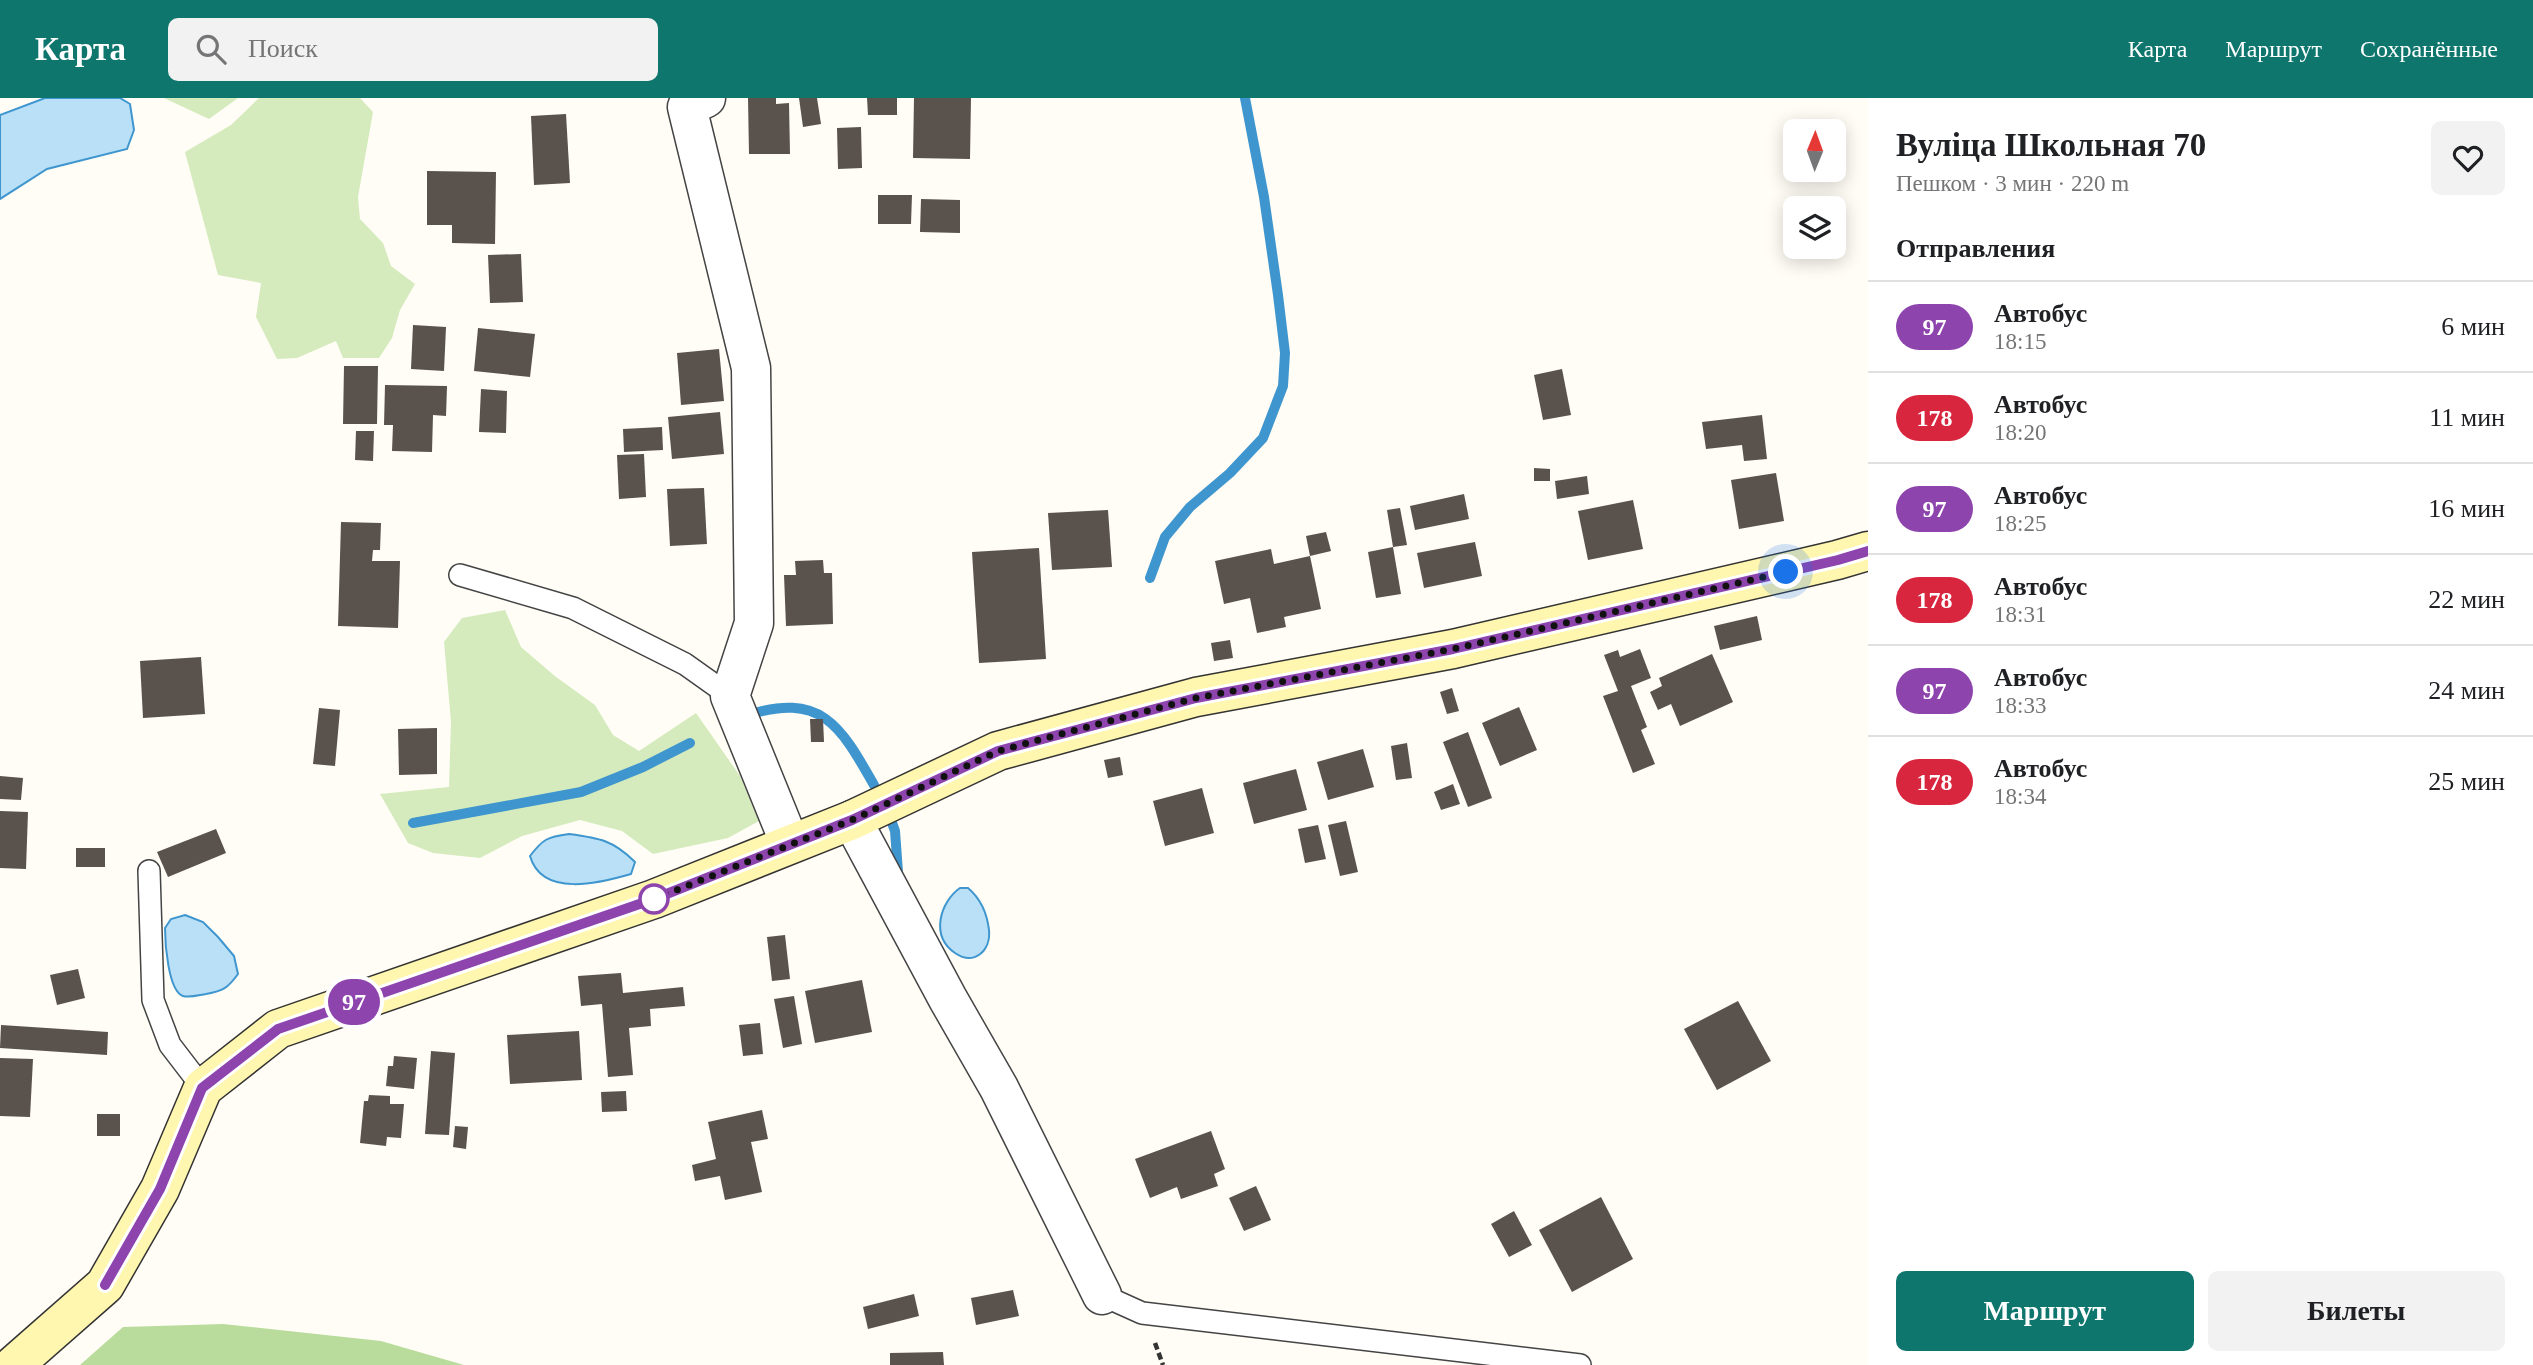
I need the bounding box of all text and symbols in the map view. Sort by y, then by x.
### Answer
search box [168,18,658,81]
icon: search [192,30,230,68]
text: Карта [35,31,126,67]
text: Поиск [248,34,318,63]
text: Карта [2128,36,2187,62]
text: Маршрут [2225,36,2322,62]
text: Сохранённые [2360,36,2498,62]
north arrow [1783,119,1846,182]
map controls [1783,119,1846,259]
button: heart [2431,121,2505,195]
text: Вуліца Школьная 70 [1896,127,2206,163]
text: Пешком · 3 мин · 220 m [1896,171,2129,196]
button: layers [1783,196,1846,259]
text: Отправления [1896,234,2055,263]
text: Автобус [1994,299,2087,328]
text: 6 мин [2441,312,2505,341]
text: 97 [1923,314,1947,340]
text: 18:15 [1994,329,2046,354]
text: Автобус [1994,390,2087,419]
text: 11 мин [2429,403,2505,432]
text: 178 [1917,405,1953,431]
text: 18:20 [1994,420,2046,445]
text: Автобус [1994,481,2087,510]
text: 16 мин [2428,494,2505,523]
text: 97 [1923,496,1947,522]
text: 18:25 [1994,511,2046,536]
your location [1768,554,1803,589]
text: Автобус [1994,572,2087,601]
text: 22 мин [2428,585,2505,614]
text: 178 [1917,587,1953,613]
text: 18:31 [1994,602,2046,627]
text: Автобус [1994,663,2087,692]
text: 24 мин [2428,676,2505,705]
text: 97 [1923,678,1947,704]
text: 18:33 [1994,693,2046,718]
text: Автобус [1994,754,2087,783]
text: 25 мин [2428,767,2505,796]
text: 178 [1917,769,1953,795]
text: 18:34 [1994,784,2046,809]
unlabelled marker [639,884,669,914]
line badge: 97 [322,979,386,1025]
text: 97 [342,989,366,1015]
button: Маршрут [1896,1271,2194,1351]
button: Билеты [2208,1271,2505,1351]

